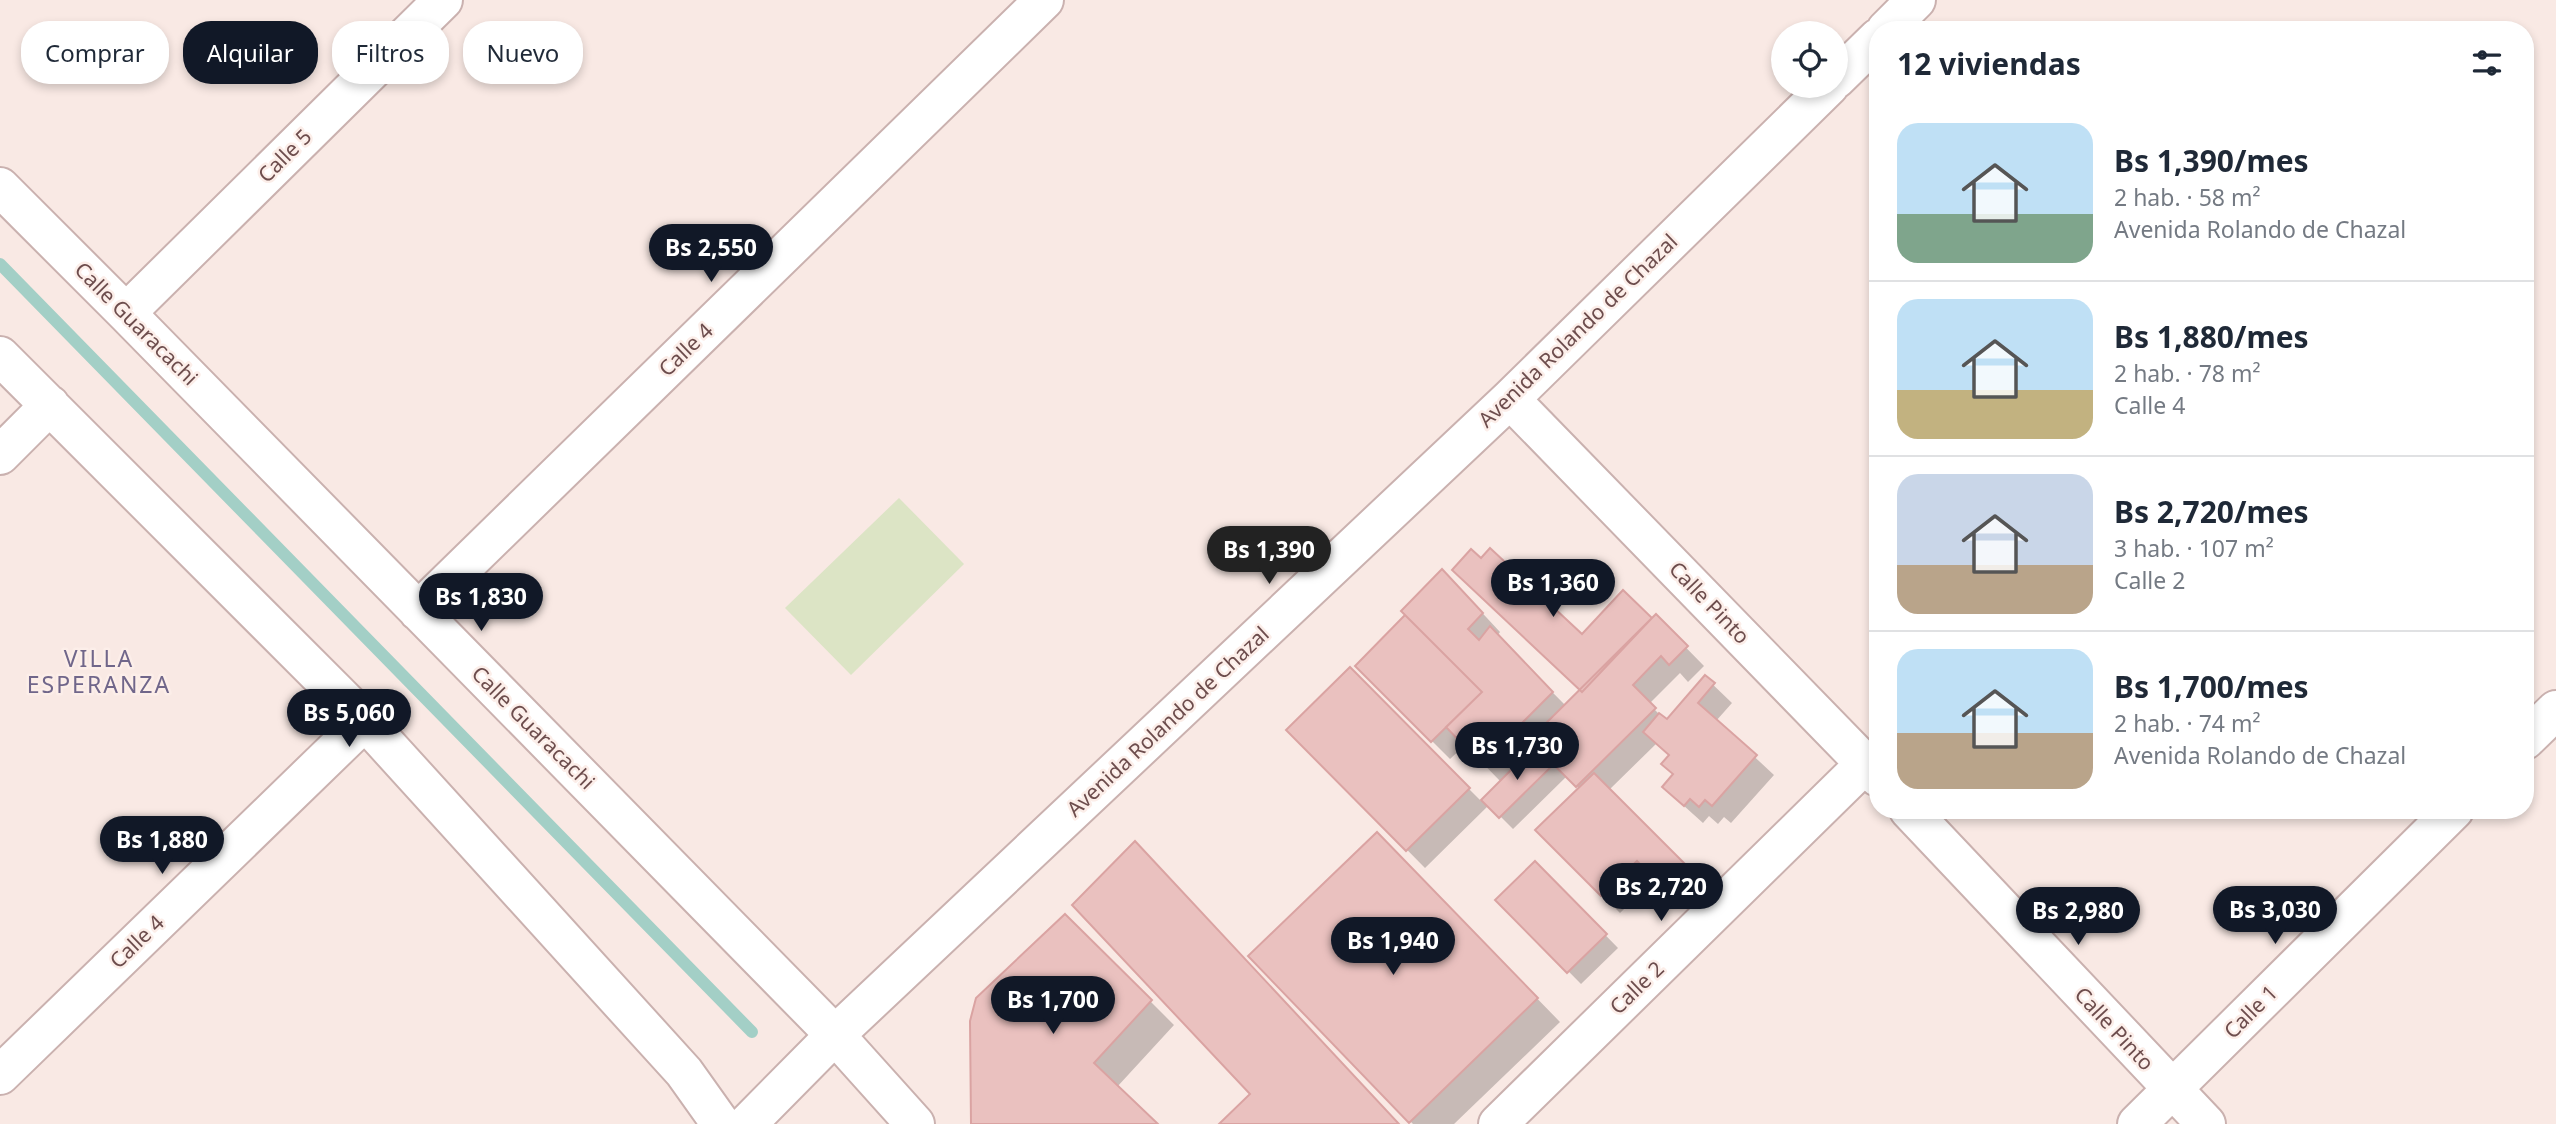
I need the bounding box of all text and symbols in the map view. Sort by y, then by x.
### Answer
chip: Comprar [21,21,169,84]
chip: Alquilar [183,21,318,84]
chip: Filtros [332,21,449,84]
chip: Nuevo [463,21,583,84]
map controls [1771,21,1848,98]
button: locate [1771,21,1848,98]
text: 12 viviendas [1897,43,2081,84]
icon: filters [2468,44,2506,82]
street label: Calle 5 [251,122,317,188]
text: Bs 1,390/mes [2114,140,2309,181]
icon: home [1953,151,2037,235]
text: 2 hab. · 58 m² [2114,181,2261,213]
text: Avenida Rolando de Chazal [2114,213,2406,245]
pin: Bs 2,550 [639,224,783,284]
street label: Avenida Rolando de Chazal [1472,228,1683,433]
text: Bs 2,550 [665,231,757,263]
street label: Calle Guaracachi [69,256,204,391]
text: Bs 1,880/mes [2114,316,2309,357]
street label: Calle 4 [652,317,718,382]
icon: home [1953,327,2037,411]
text: 2 hab. · 78 m² [2114,357,2261,389]
text: Calle 4 [2114,389,2185,421]
text: Bs 2,720/mes [2114,491,2309,532]
icon: home [1953,502,2037,586]
pin: Bs 1,390 [1197,526,1341,586]
text: 3 hab. · 107 m² [2114,532,2274,564]
text: Bs 1,390 [1223,533,1315,565]
street label: Calle Pinto [1663,555,1756,650]
pin: Bs 1,360 [1481,560,1625,619]
text: Calle 2 [2114,564,2185,596]
text: Bs 1,360 [1507,566,1599,598]
pin: Bs 1,830 [409,574,553,633]
text: Bs 1,830 [435,580,527,612]
street label: Avenida Rolando de Chazal [1060,620,1274,822]
district label: VILLA ESPERANZA [27,642,171,700]
street label: Calle Guaracachi [466,660,601,795]
text: Bs 1,700/mes [2114,666,2309,707]
icon: home [1953,677,2037,761]
pin: Bs 5,060 [277,690,421,749]
text: Bs 5,060 [303,696,395,728]
text: 2 hab. · 74 m² [2114,707,2261,739]
pin: Bs 1,730 [1445,722,1589,782]
text: Bs 1,730 [1471,729,1563,761]
text: Avenida Rolando de Chazal [2114,739,2406,771]
pin: Bs 1,880 [90,816,234,876]
text: Bs 1,880 [116,823,208,855]
pin: Bs 2,720 [1589,864,1733,923]
text: Bs 2,720 [1615,870,1707,902]
pin: Bs 3,030 [2203,886,2347,946]
pin: Bs 2,980 [2006,888,2150,947]
text: Bs 3,030 [2229,893,2321,925]
text: Bs 2,980 [2032,894,2124,926]
street label: Calle 4 [103,909,169,974]
pin: Bs 1,940 [1321,918,1465,977]
text: Bs 1,940 [1347,924,1439,956]
street label: Calle 2 [1603,955,1669,1020]
pin: Bs 1,700 [981,976,1125,1036]
street label: Calle 1 [2217,978,2283,1044]
street label: Calle Pinto [2069,981,2161,1076]
text: Bs 1,700 [1007,983,1099,1015]

